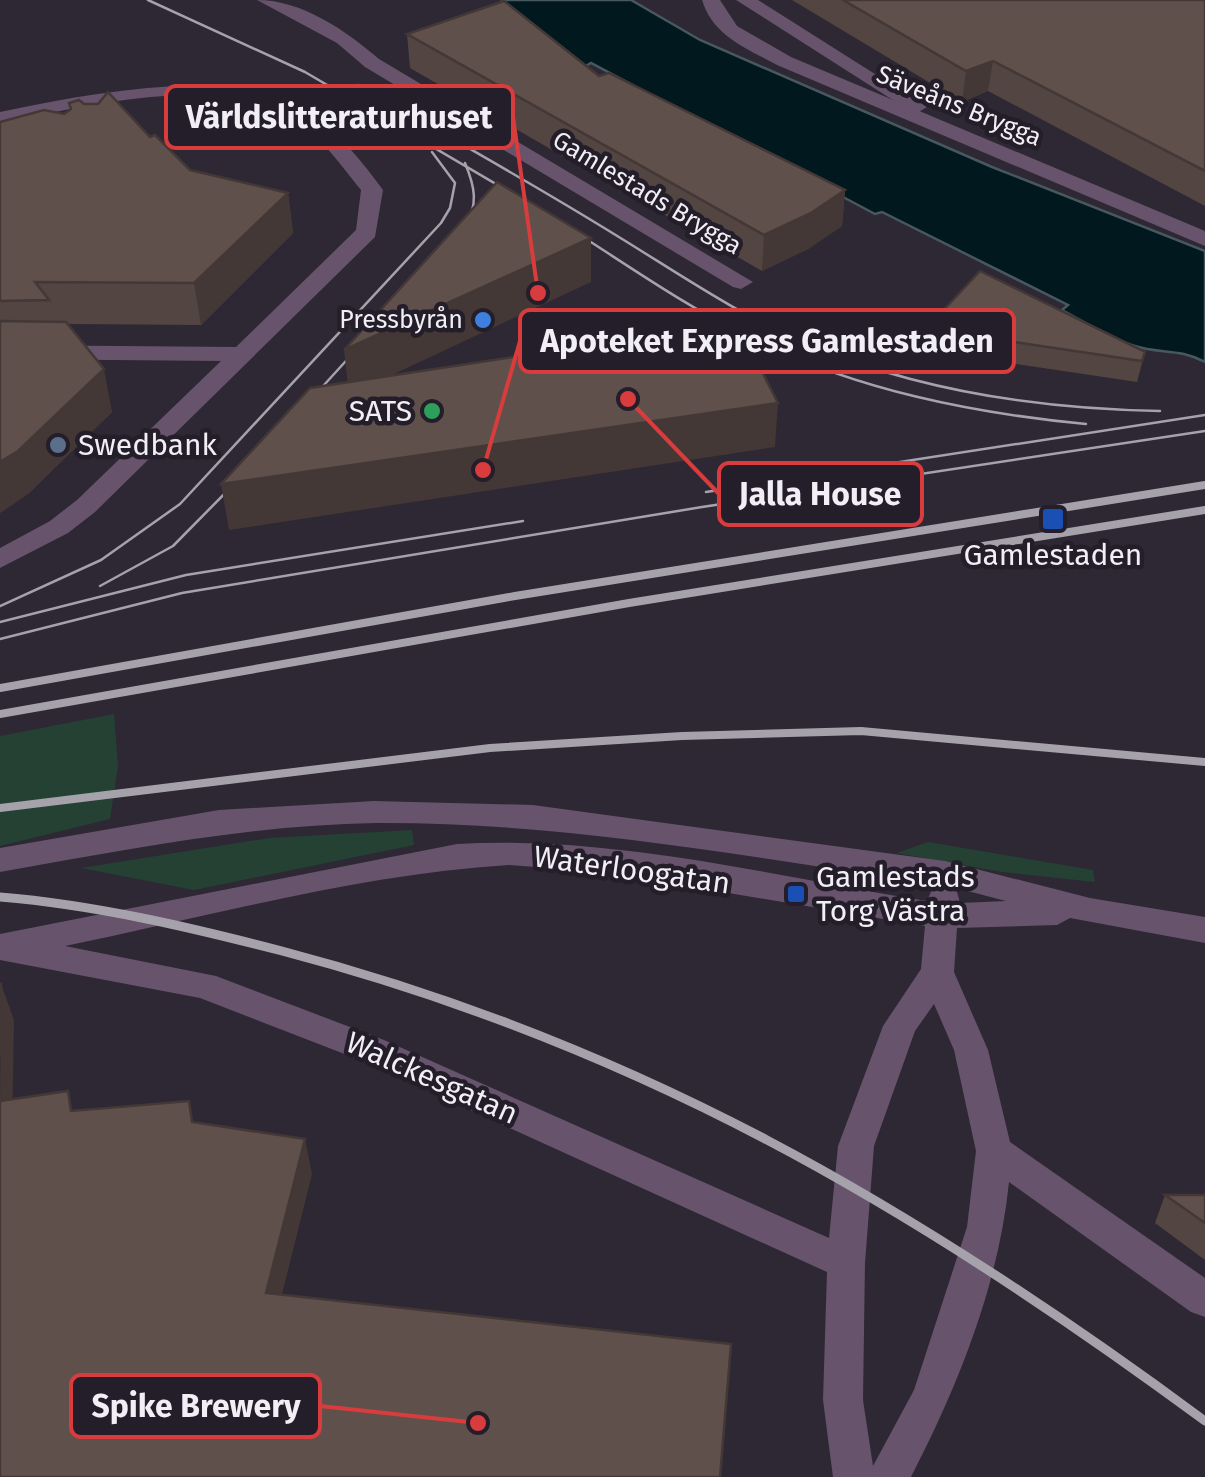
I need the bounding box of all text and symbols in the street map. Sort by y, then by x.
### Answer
street label: Säveåns Brygga [872,59,1046,153]
callout: Världslitteraturhuset [166,86,513,148]
text: Världslitteraturhuset [185,98,493,136]
street label: Gamlestads Brygga [547,125,747,261]
place label: Pressbyrån [339,305,463,335]
marker: Pressbyrån [472,309,494,331]
callout: Apoteket Express Gamlestaden [520,310,1014,372]
text: Apoteket Express Gamlestaden [539,322,994,360]
place label: SATS [349,393,412,429]
marker: SATS [421,400,443,422]
place label: Swedbank [78,427,218,463]
marker: Swedbank [47,434,69,456]
callout: Jalla House [719,463,922,525]
text: Jalla House [738,475,901,513]
marker: Gamlestaden [1040,506,1066,532]
place label: Gamlestaden [964,537,1142,573]
street label: Waterloogatan [531,838,733,902]
place label: Gamlestads Torg Västra [816,859,975,929]
marker: Gamlestads Torg Västra [785,883,807,905]
street label: Walckesgatan [341,1024,523,1132]
callout: Spike Brewery [71,1375,320,1437]
text: Spike Brewery [91,1387,301,1425]

